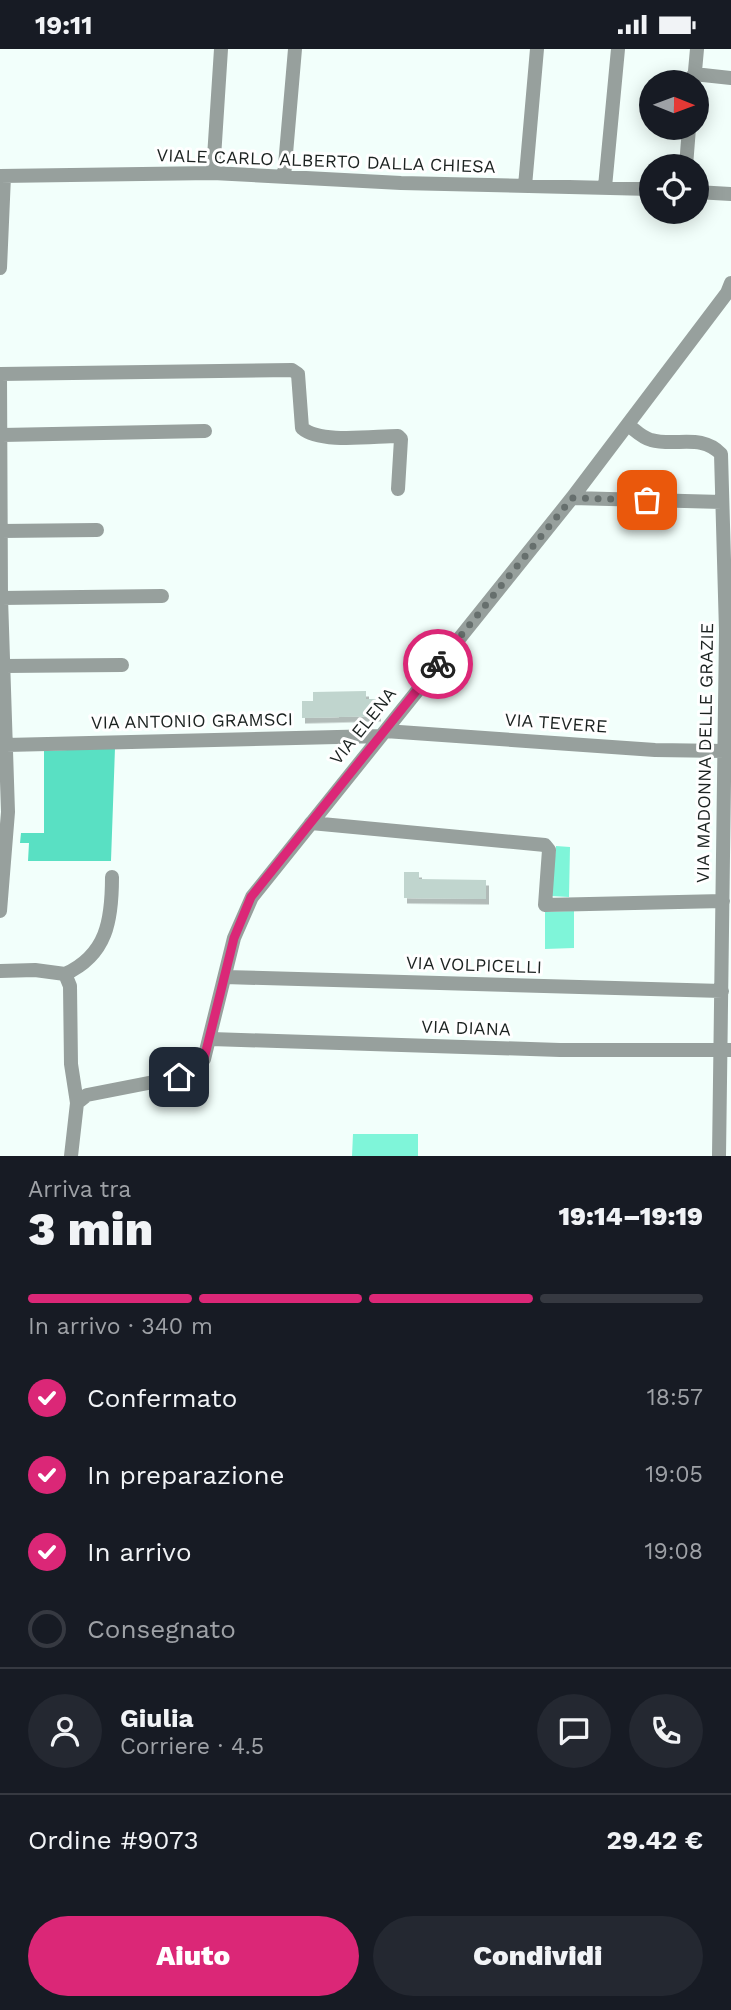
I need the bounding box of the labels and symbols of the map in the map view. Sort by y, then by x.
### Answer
north arrow [639,70,709,140]
street label: VIALE CARLO ALBERTO DALLA CHIESA [156,144,496,177]
pin [617,470,677,530]
street label: VIA MADONNA DELLE GRAZIE [692,623,717,883]
courier [403,629,473,699]
street label: VIA ELENA [325,683,400,768]
street label: VIA ANTONIO GRAMSCI [91,708,293,733]
street label: VIA TEVERE [504,708,608,737]
street label: VIA VOLPICELLI [406,952,542,977]
street label: VIA DIANA [421,1015,511,1040]
pin [149,1047,209,1107]

